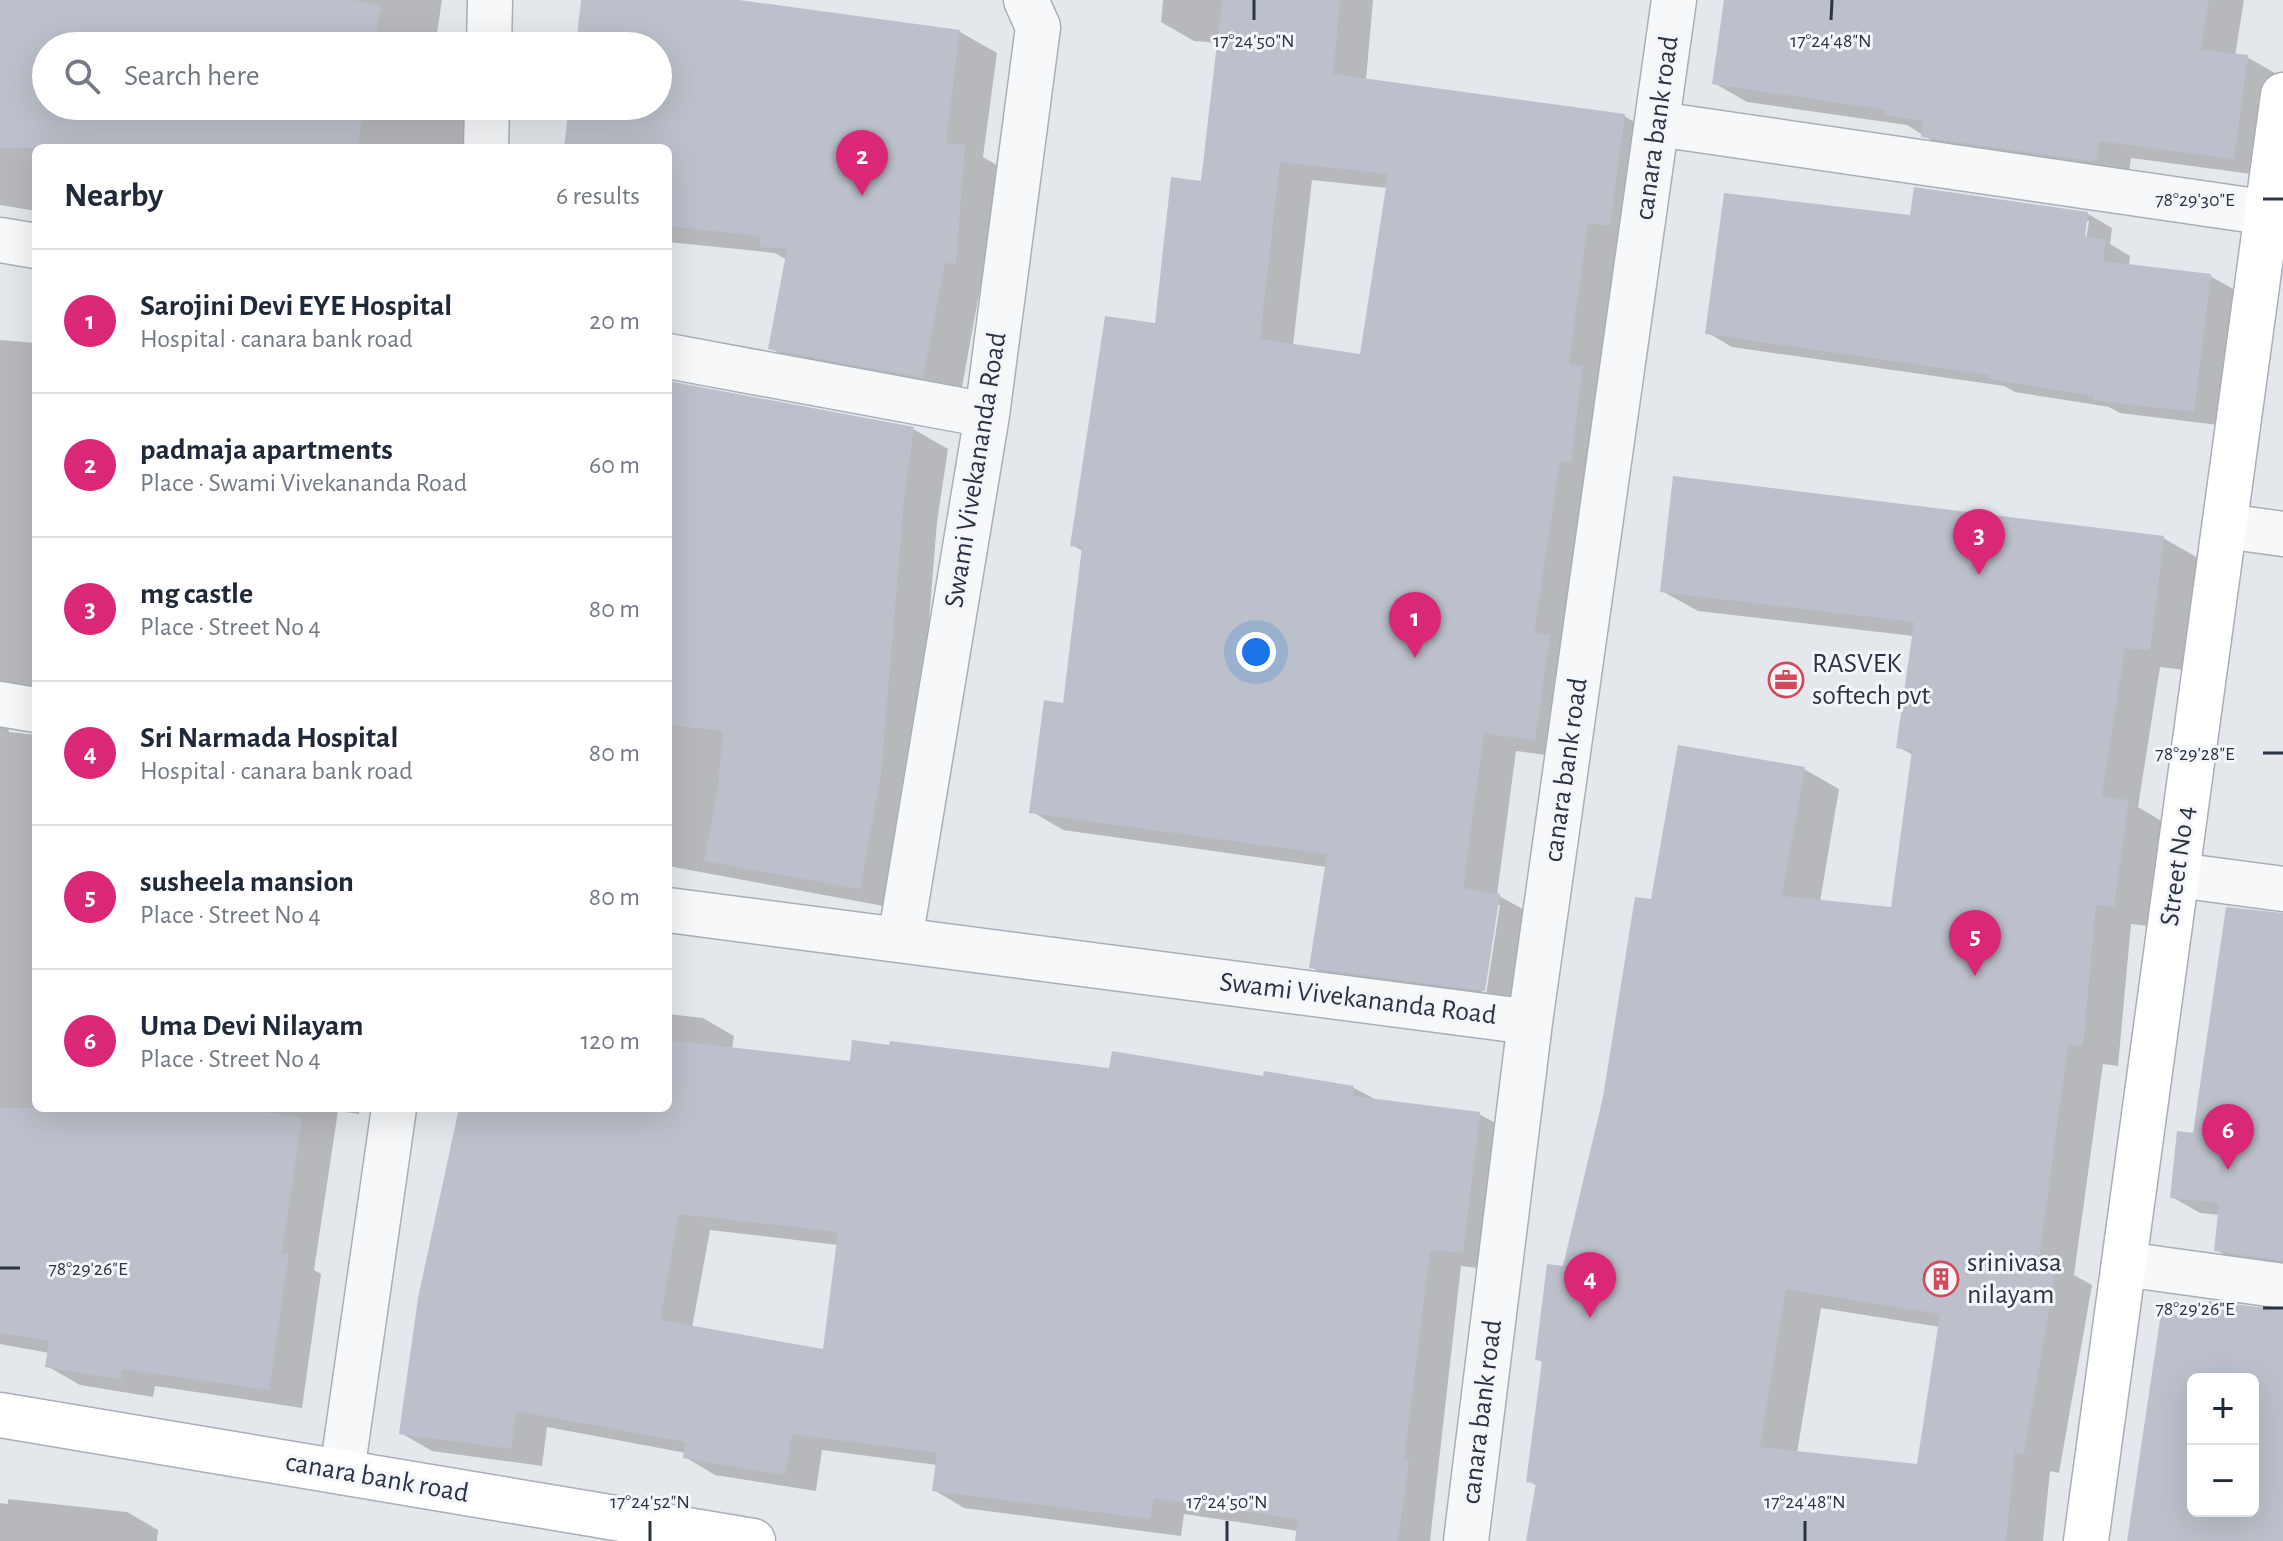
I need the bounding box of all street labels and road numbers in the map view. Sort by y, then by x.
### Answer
street label: canara bank road [1630,34,1684,222]
street label: Swami Vivekananda Road [940,330,1012,610]
street label: canara bank road [1539,676,1593,864]
street label: Street No 4 [2156,804,2200,928]
street label: Swami Vivekananda Road [1218,968,1498,1030]
street label: canara bank road [1457,1318,1507,1506]
street label: canara bank road [283,1448,471,1508]

